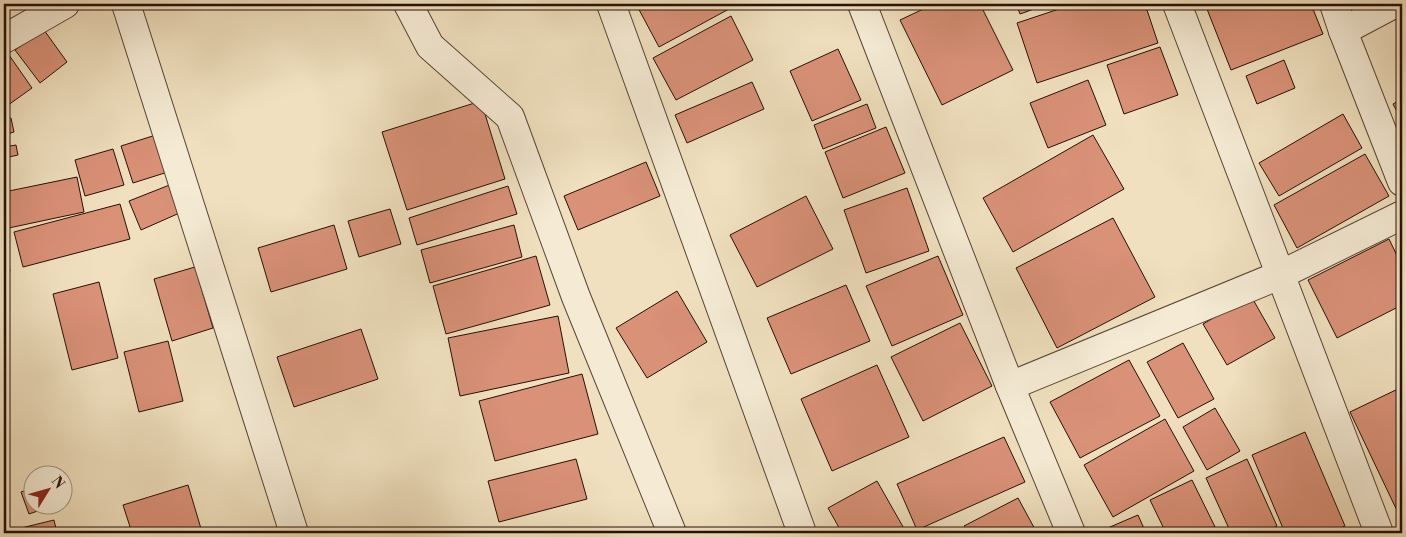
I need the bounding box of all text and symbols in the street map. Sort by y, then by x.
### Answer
north arrow [22,464,72,514]
text: N [47,473,68,493]

